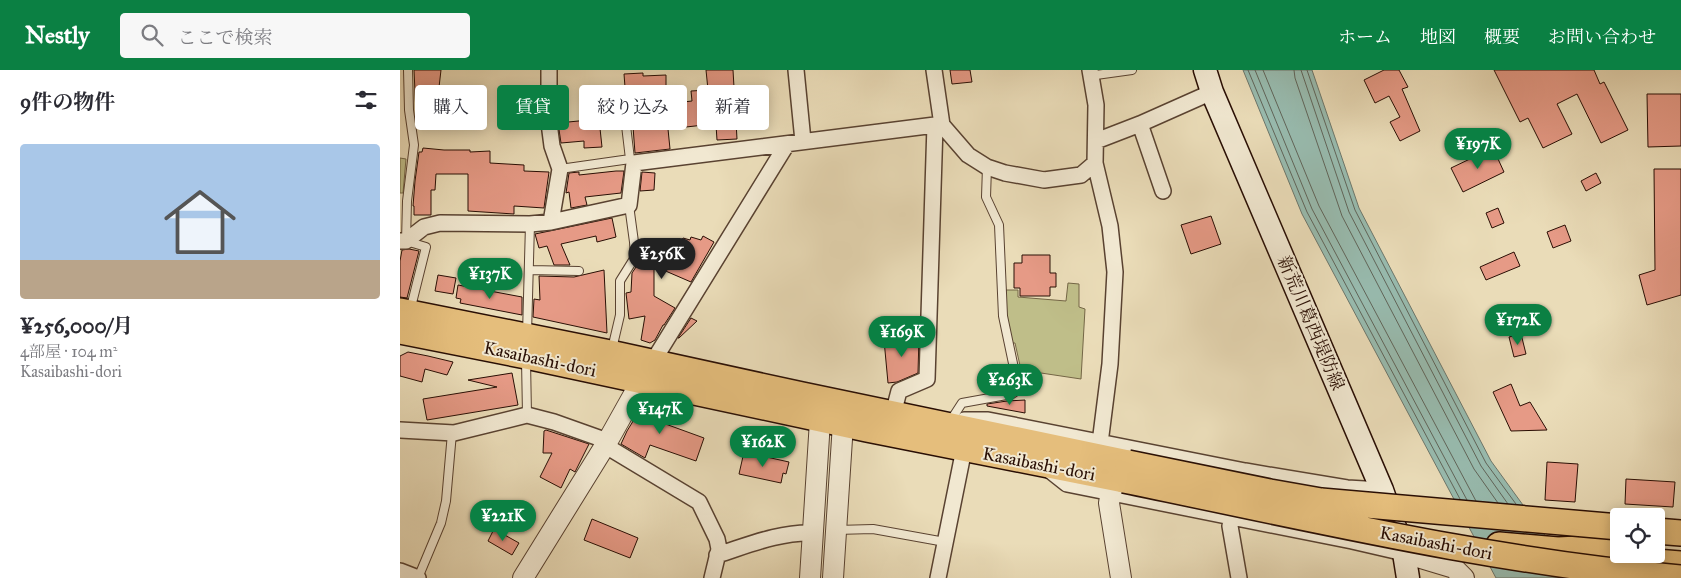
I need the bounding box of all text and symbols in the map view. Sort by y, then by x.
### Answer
search box [120,13,470,58]
text: Nestly [25,20,90,50]
icon: search [138,21,166,49]
text: ここで検索 [178,26,273,49]
text: ホーム [1338,26,1392,48]
text: 地図 [1420,26,1456,48]
text: 概要 [1484,26,1520,48]
text: お問い合わせ [1548,26,1656,48]
chip: 購入 [415,85,487,130]
chip: 賃貸 [497,85,569,130]
chip: 絞り込み [579,85,687,130]
chip: 新着 [697,85,769,130]
icon: filters [352,86,380,114]
text: 9件の物件 [20,89,115,115]
pin: ¥197K [1443,128,1513,170]
text: ¥197K [1455,134,1501,153]
icon: home [155,177,245,267]
pin: ¥256K [627,238,697,280]
text: ¥256K [639,244,685,263]
street label: 新荒川葛西堤防線 [1273,252,1349,394]
pin: ¥137K [455,258,525,300]
text: ¥137K [468,264,512,283]
pin: ¥172K [1483,304,1553,346]
text: ¥172K [1496,310,1540,329]
text: ¥256,000/月 [20,313,133,339]
pin: ¥169K [867,316,937,358]
text: ¥169K [880,322,924,341]
street label: Kasaibashi-dori [482,336,598,382]
text: 4部屋 · 104 m² [20,342,117,361]
text: Kasaibashi-dori [20,362,122,381]
pin: ¥263K [975,364,1045,406]
text: ¥263K [988,370,1032,389]
pin: ¥147K [625,392,695,435]
text: ¥147K [638,399,682,418]
pin: ¥162K [728,426,798,468]
text: ¥162K [741,432,785,451]
street label: Kasaibashi-dori [981,442,1097,486]
pin: ¥221K [468,500,538,542]
text: ¥221K [481,506,525,525]
map controls [1610,508,1665,563]
button: locate [1610,508,1665,563]
street label: Kasaibashi-dori [1378,521,1494,565]

